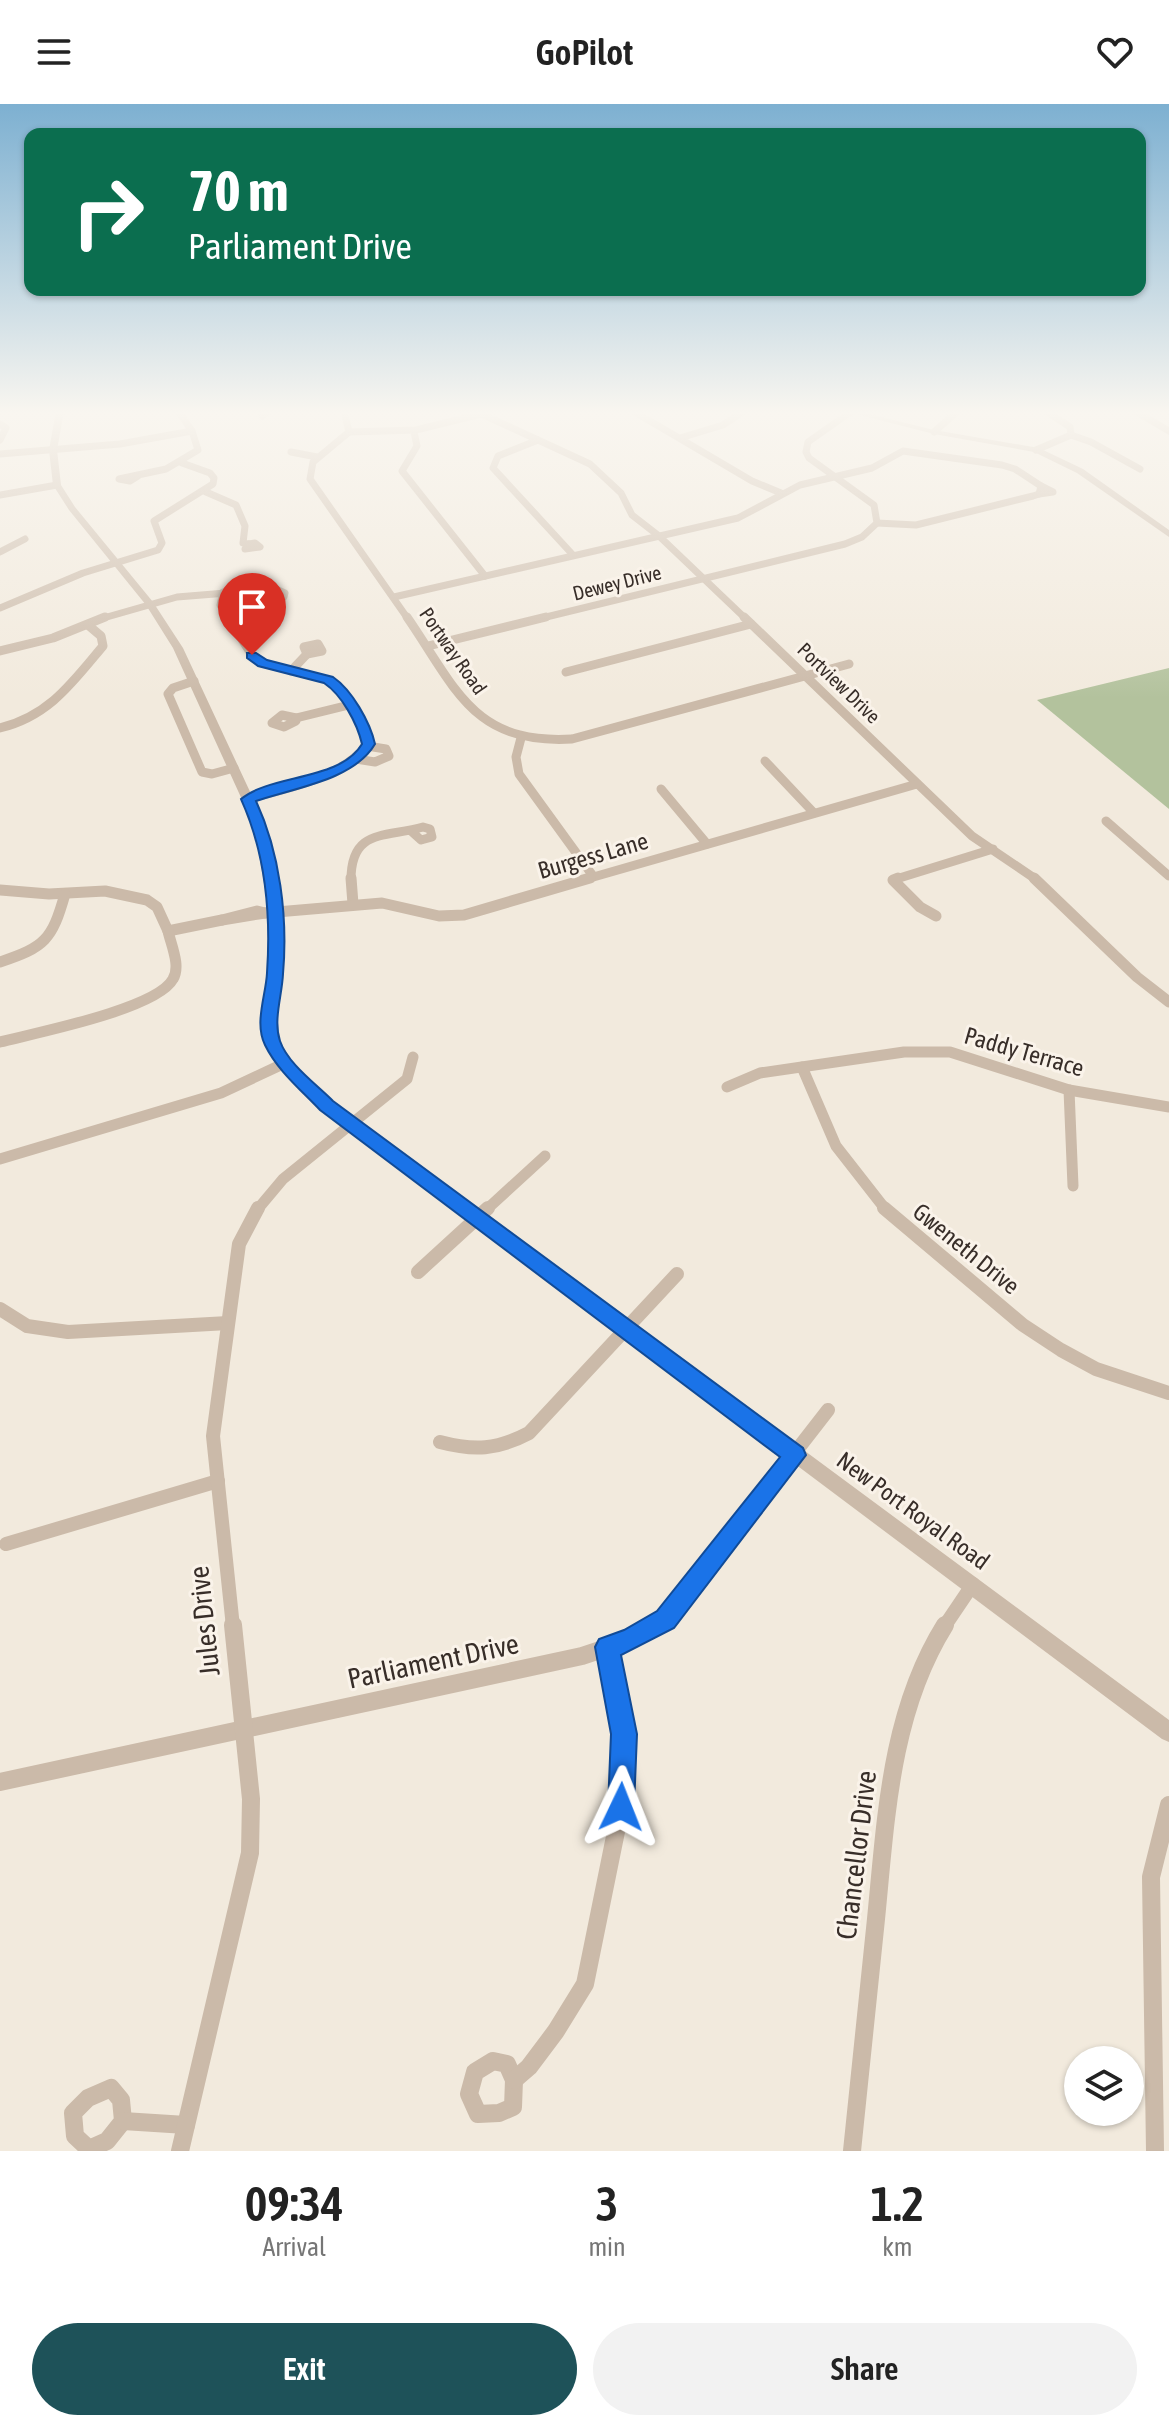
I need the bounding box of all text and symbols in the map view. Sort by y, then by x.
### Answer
icon: menu [32,30,76,74]
icon: heart [1093,30,1137,74]
text: GoPilot [536,31,633,73]
text: 70 m [188,159,289,223]
icon: right [56,160,160,264]
text: Parliament Drive [188,225,412,267]
street label: Dewey Drive [570,560,664,605]
pin [218,573,286,655]
icon: arrive [230,585,274,629]
street label: Portway Road [415,603,492,699]
street label: Portview Drive [793,638,885,728]
street label: Burgess Lane [535,827,651,884]
street label: Paddy Terrace [961,1022,1087,1081]
street label: Gweneth Drive [908,1198,1025,1300]
street label: New Port Royal Road [832,1446,995,1575]
street label: Jules Drive [182,1564,226,1678]
street label: Parliament Drive [345,1627,521,1695]
position arrow [579,1765,663,1849]
street label: Chancellor Drive [830,1769,882,1941]
map controls [1064,2046,1144,2126]
button: layers [1064,2046,1144,2126]
text: 09:34 [245,2176,344,2231]
text: 3 [596,2176,618,2231]
text: 1.2 [871,2176,924,2231]
text: Arrival [262,2232,326,2262]
text: min [588,2232,626,2262]
text: km [882,2232,912,2262]
button: Exit [32,2323,577,2415]
button: Share [593,2323,1137,2415]

